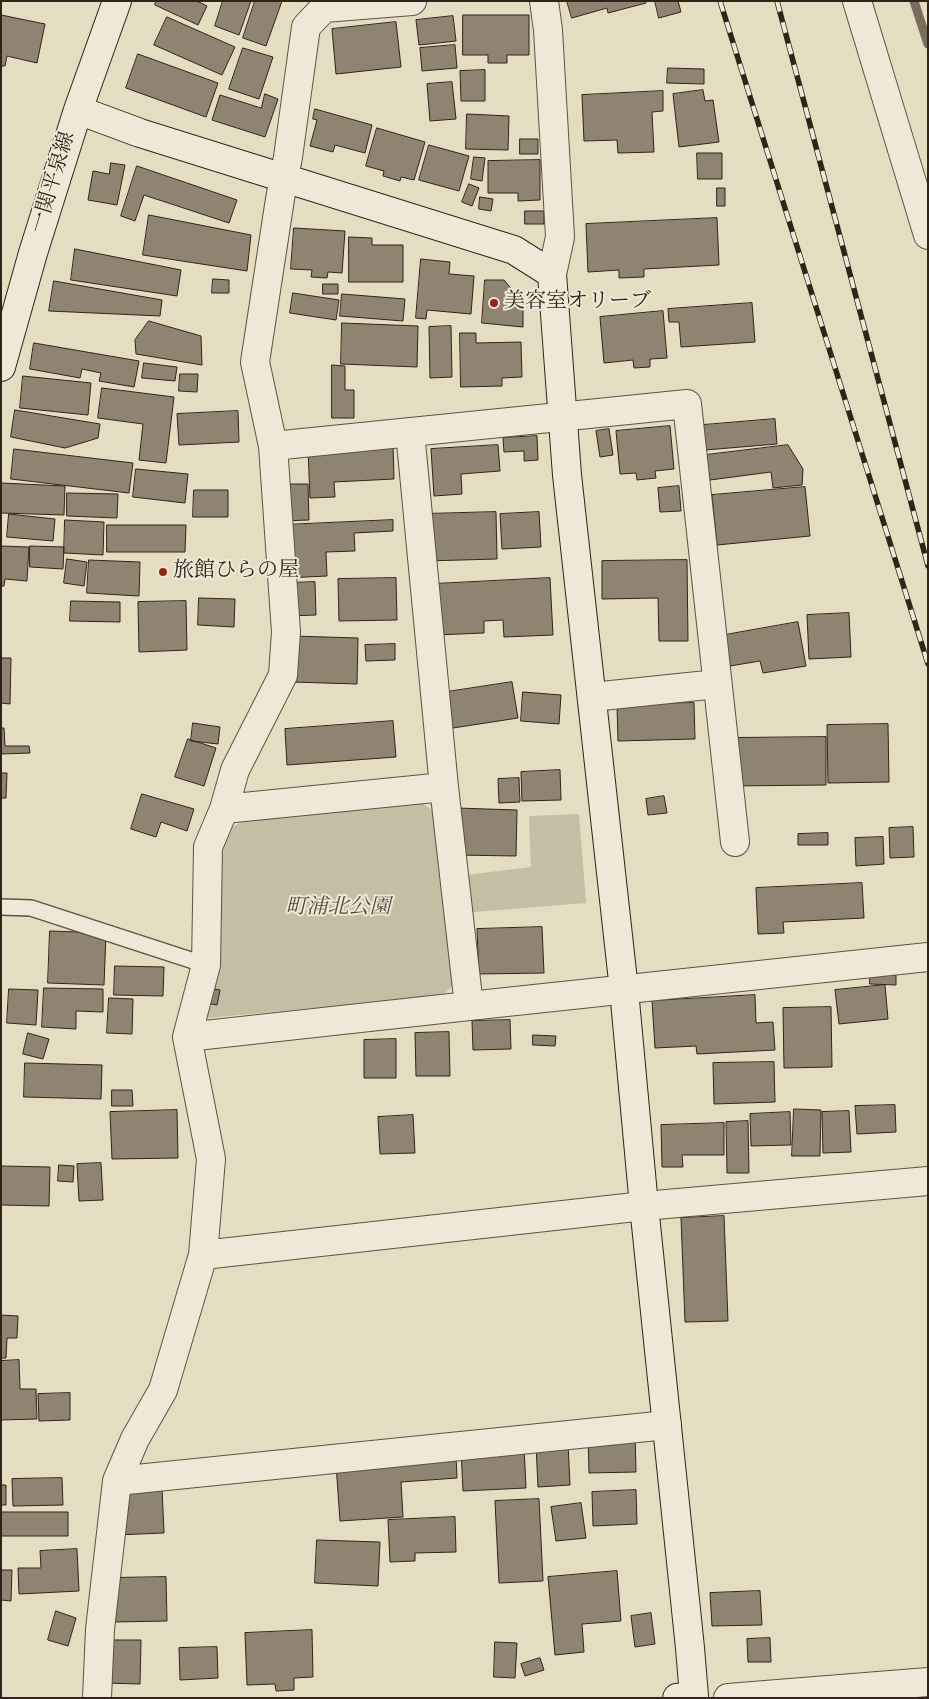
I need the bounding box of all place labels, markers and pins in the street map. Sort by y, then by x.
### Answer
place label: 美容室オリーブ [504,290,651,316]
marker: 美容室オリーブ [488,297,500,309]
place label: 旅館ひらの屋 [173,559,299,585]
marker: 旅館ひらの屋 [157,566,169,578]

